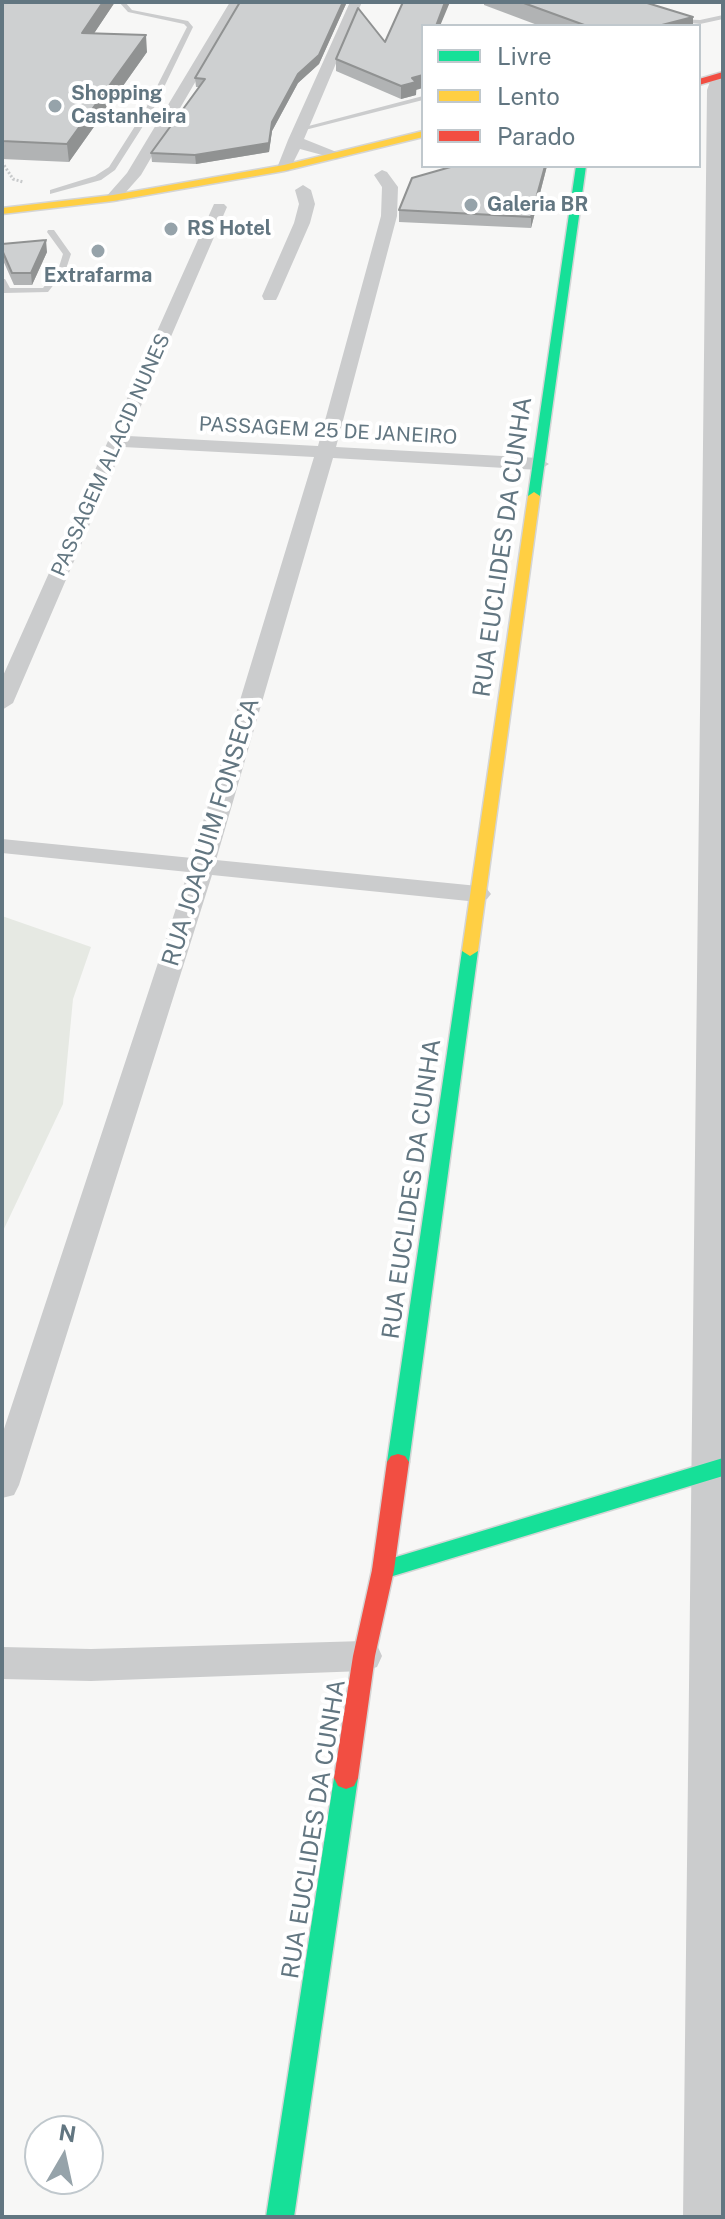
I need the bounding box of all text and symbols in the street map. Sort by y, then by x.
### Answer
legend [421,24,701,168]
text: Livre [497,42,552,70]
place label: Shopping Castanheira [71,82,186,129]
text: Lento [497,82,560,110]
marker: Shopping Castanheira [46,97,64,115]
text: Parado [497,122,575,150]
place label: Galeria BR [487,193,588,217]
marker: Galeria BR [462,196,480,214]
place label: RS Hotel [187,217,271,241]
marker: RS Hotel [162,220,180,238]
marker: Extrafarma [89,242,107,260]
place label: Extrafarma [44,264,152,288]
street label: PASSAGEM ALACID NUNES [47,330,175,580]
street label: RUA EUCLIDES DA CUNHA [468,395,538,699]
street label: PASSAGEM 25 DE JANEIRO [198,412,458,450]
street label: RUA JOAQUIM FONSECA [156,694,266,970]
street label: RUA EUCLIDES DA CUNHA [377,1037,447,1341]
street label: RUA EUCLIDES DA CUNHA [276,1677,352,1981]
north arrow [24,2115,104,2195]
text: N [57,2119,78,2147]

